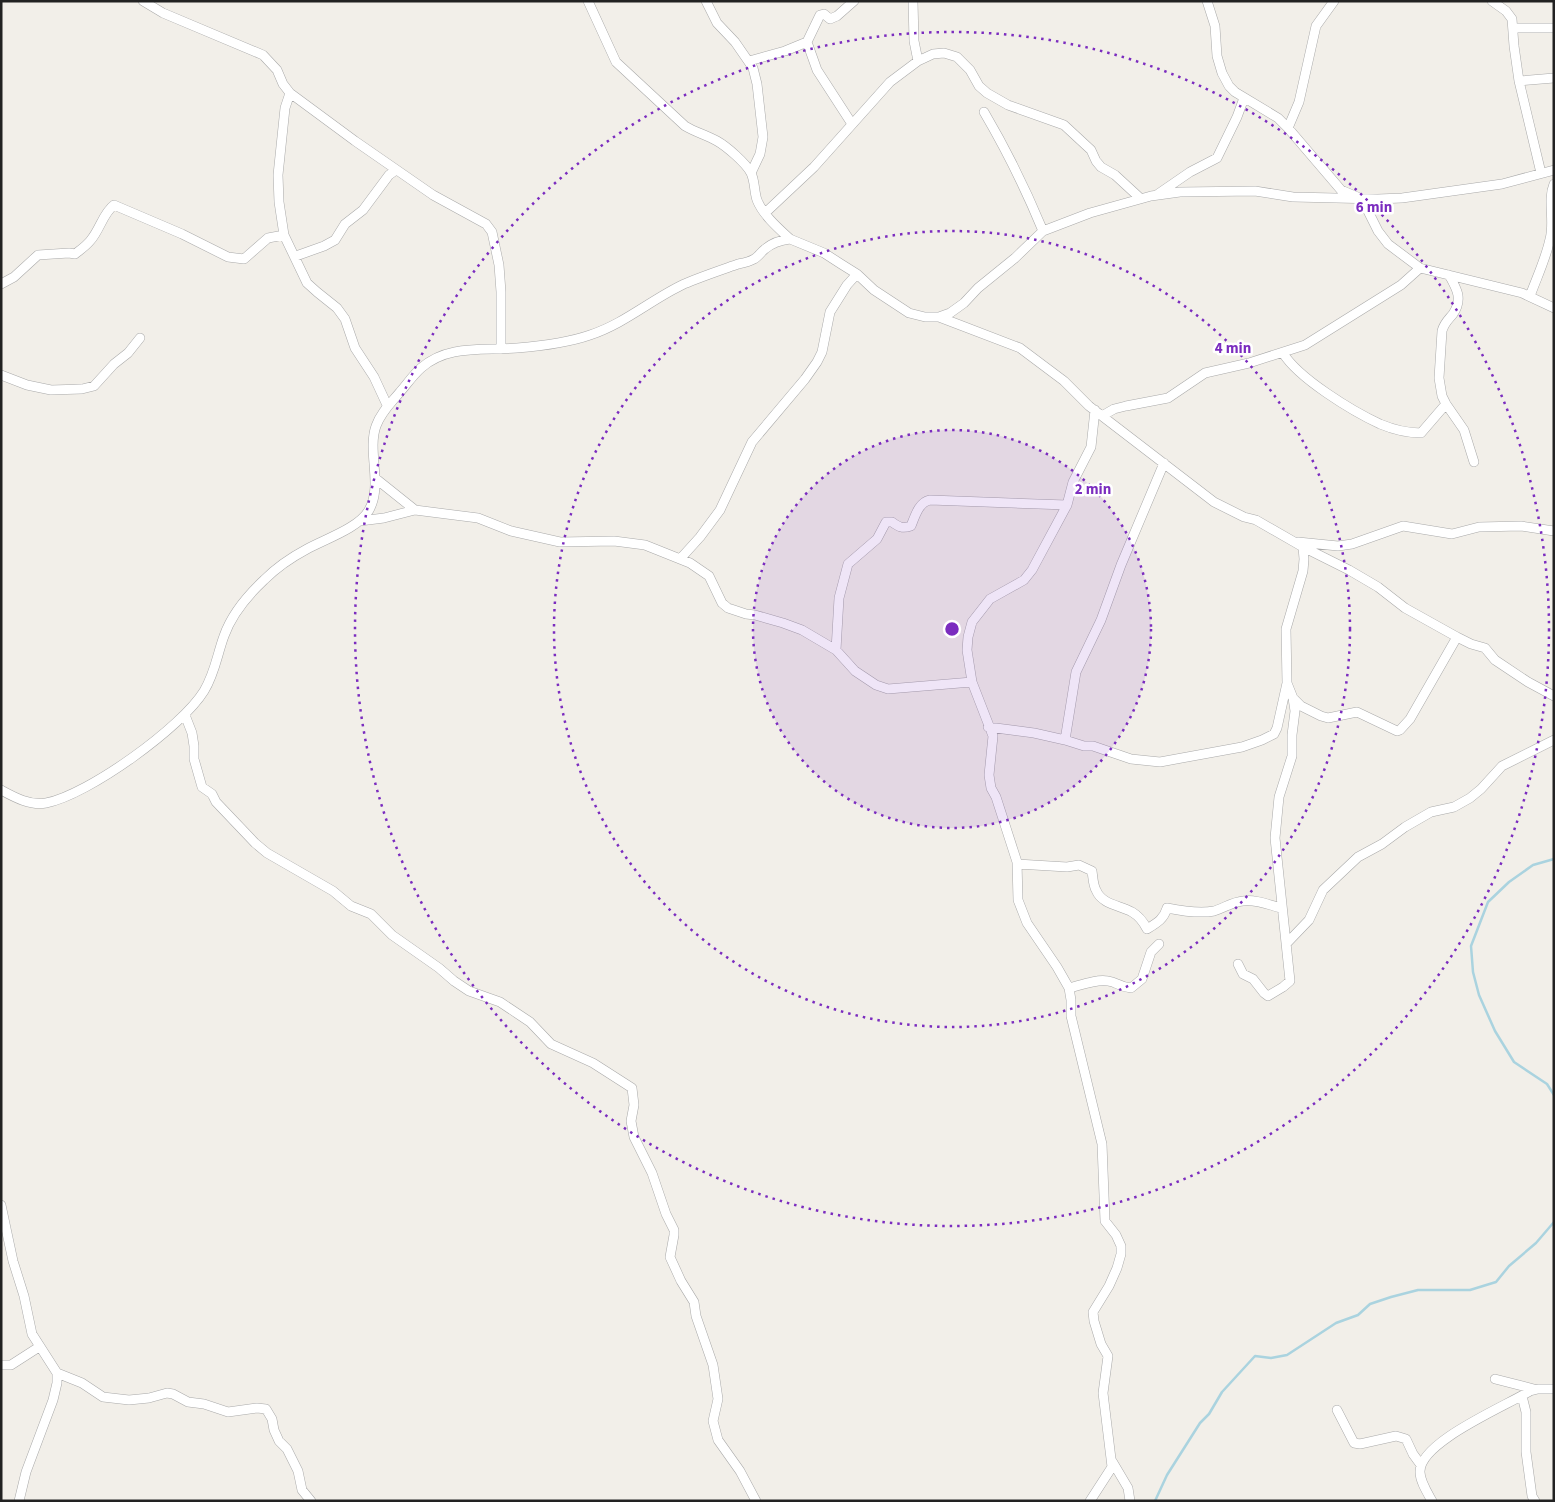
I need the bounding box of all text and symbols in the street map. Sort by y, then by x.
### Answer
text: 6 min [1356,197,1392,218]
text: 4 min [1215,338,1251,359]
text: 2 min [1075,479,1111,500]
centre of rings [943,620,961,638]

